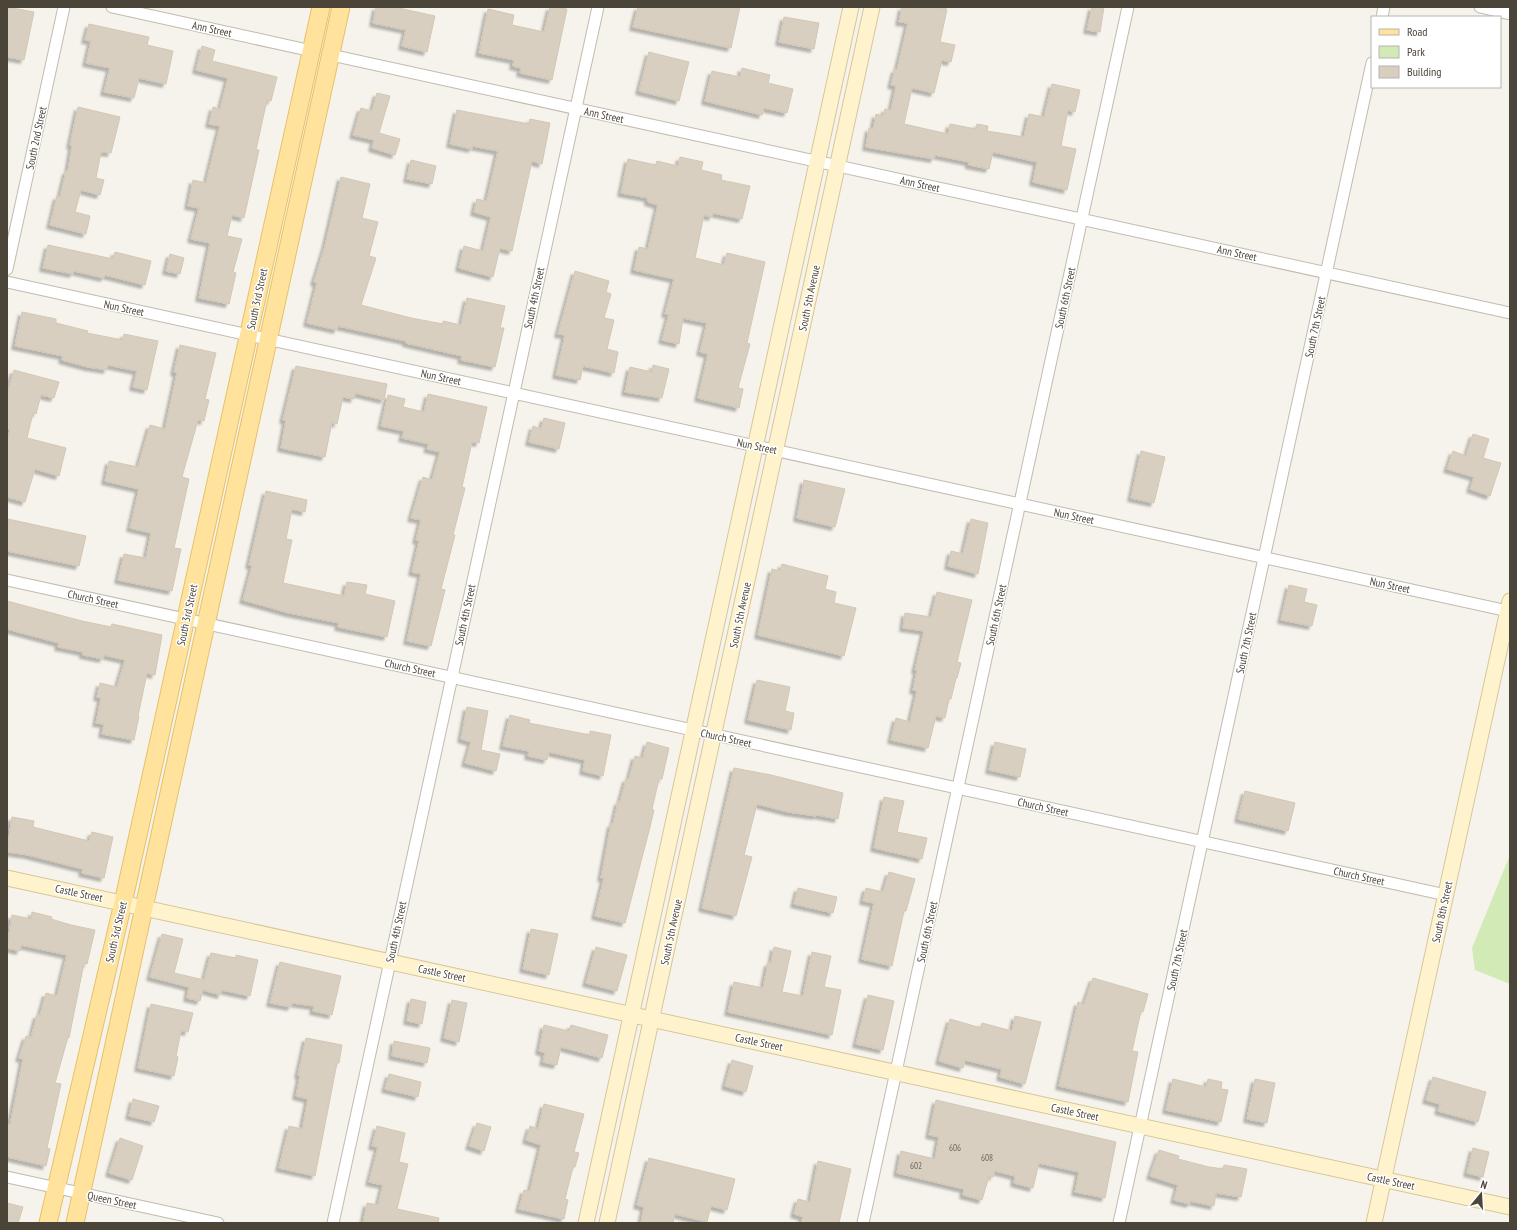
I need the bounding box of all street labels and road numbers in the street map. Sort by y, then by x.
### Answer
street label: Ann Street [191,18,233,40]
street label: Ann Street [583,104,625,126]
street label: South 2nd Street [22,105,50,171]
street label: Ann Street [899,173,941,195]
street label: Ann Street [1216,242,1258,264]
street label: South 5th Avenue [795,263,823,332]
street label: South 4th Street [521,266,547,330]
street label: South 6th Street [1052,266,1078,330]
street label: South 3rd Street [244,267,270,331]
street label: South 7th Street [1302,295,1328,359]
street label: Nun Street [103,297,145,319]
street label: Nun Street [420,366,462,388]
street label: Nun Street [736,435,778,457]
street label: Nun Street [1053,505,1095,527]
street label: Nun Street [1369,574,1411,596]
street label: South 5th Avenue [726,580,754,649]
street label: South 3rd Street [174,583,200,647]
street label: South 4th Street [452,583,478,647]
street label: South 6th Street [983,583,1009,647]
street label: Church Street [66,587,120,611]
street label: South 7th Street [1233,611,1259,675]
street label: Church Street [383,656,437,680]
street label: Church Street [699,726,753,750]
street label: Church Street [1016,795,1070,819]
street label: Church Street [1332,864,1386,888]
street label: South 8th Street [1429,880,1455,944]
street label: Castle Street [54,881,104,905]
street label: South 5th Avenue [657,897,685,966]
street label: South 3rd Street [102,900,130,964]
street label: South 4th Street [383,900,409,964]
street label: South 6th Street [914,900,940,964]
street label: South 7th Street [1164,928,1190,992]
street label: Castle Street [417,961,467,985]
street label: Castle Street [734,1030,784,1054]
street label: Castle Street [1050,1100,1100,1124]
street label: Castle Street [1366,1169,1416,1193]
street label: Queen Street [86,1188,138,1212]

